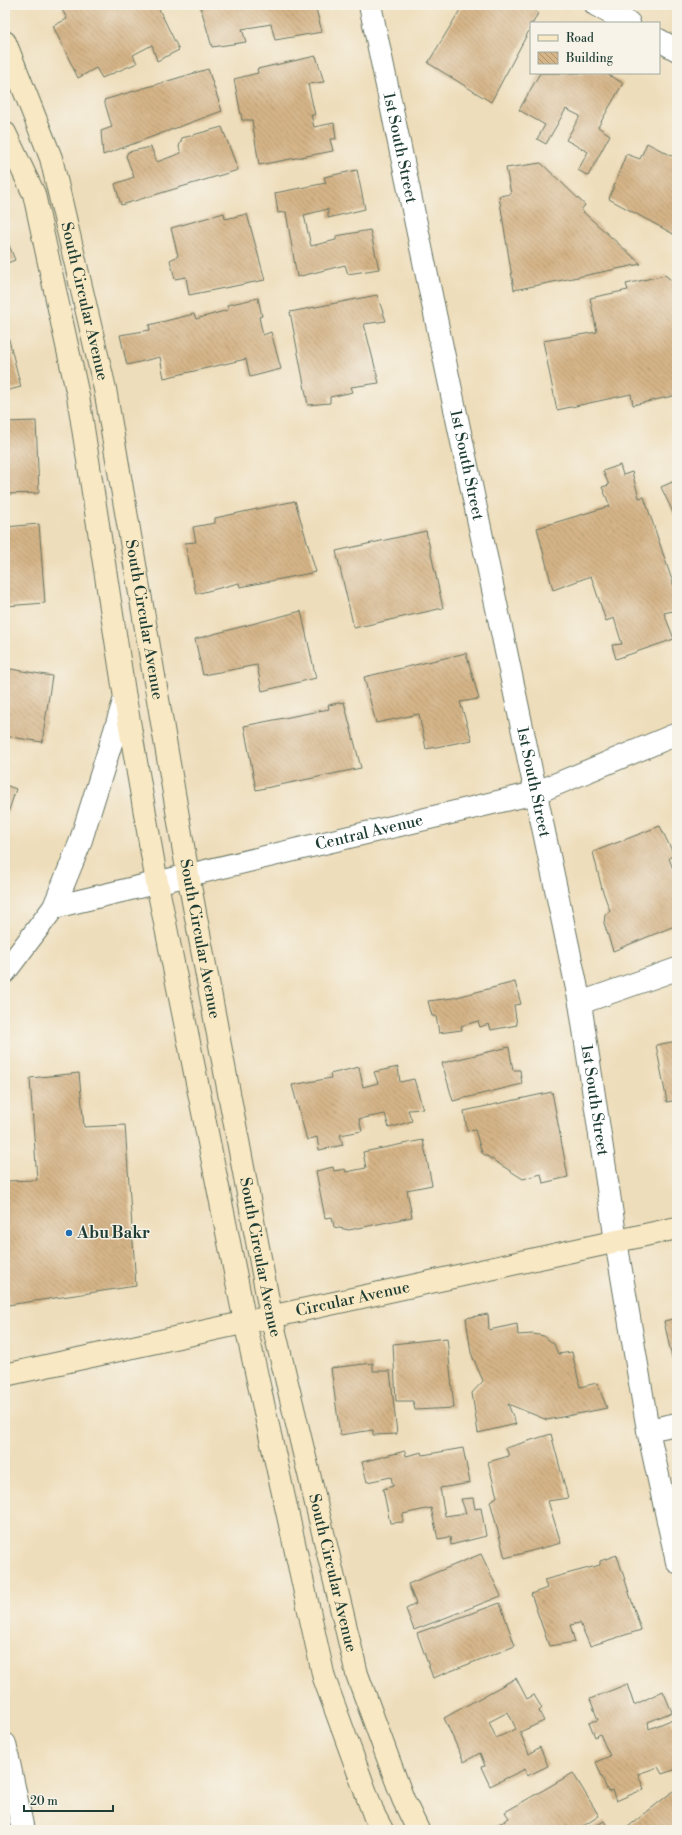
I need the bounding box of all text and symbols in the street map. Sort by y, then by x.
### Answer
legend [530,22,660,74]
text: Road [566,31,594,46]
text: Building [565,51,614,66]
street label: 1st South Street [379,91,422,205]
street label: South Circular Avenue [56,220,113,383]
street label: 1st South Street [445,408,488,522]
street label: South Circular Avenue [121,538,168,701]
street label: 1st South Street [512,725,555,839]
street label: Central Avenue [313,810,425,855]
street label: South Circular Avenue [175,857,225,1020]
street label: 1st South Street [576,1043,613,1158]
street label: South Circular Avenue [235,1176,286,1339]
place label: Abu Bakr [76,1223,150,1243]
marker: Abu Bakr [64,1228,74,1238]
street label: Circular Avenue [294,1277,412,1321]
street label: South Circular Avenue [304,1492,361,1654]
scale bar [24,1787,113,1813]
text: 20 m [30,1794,58,1809]

